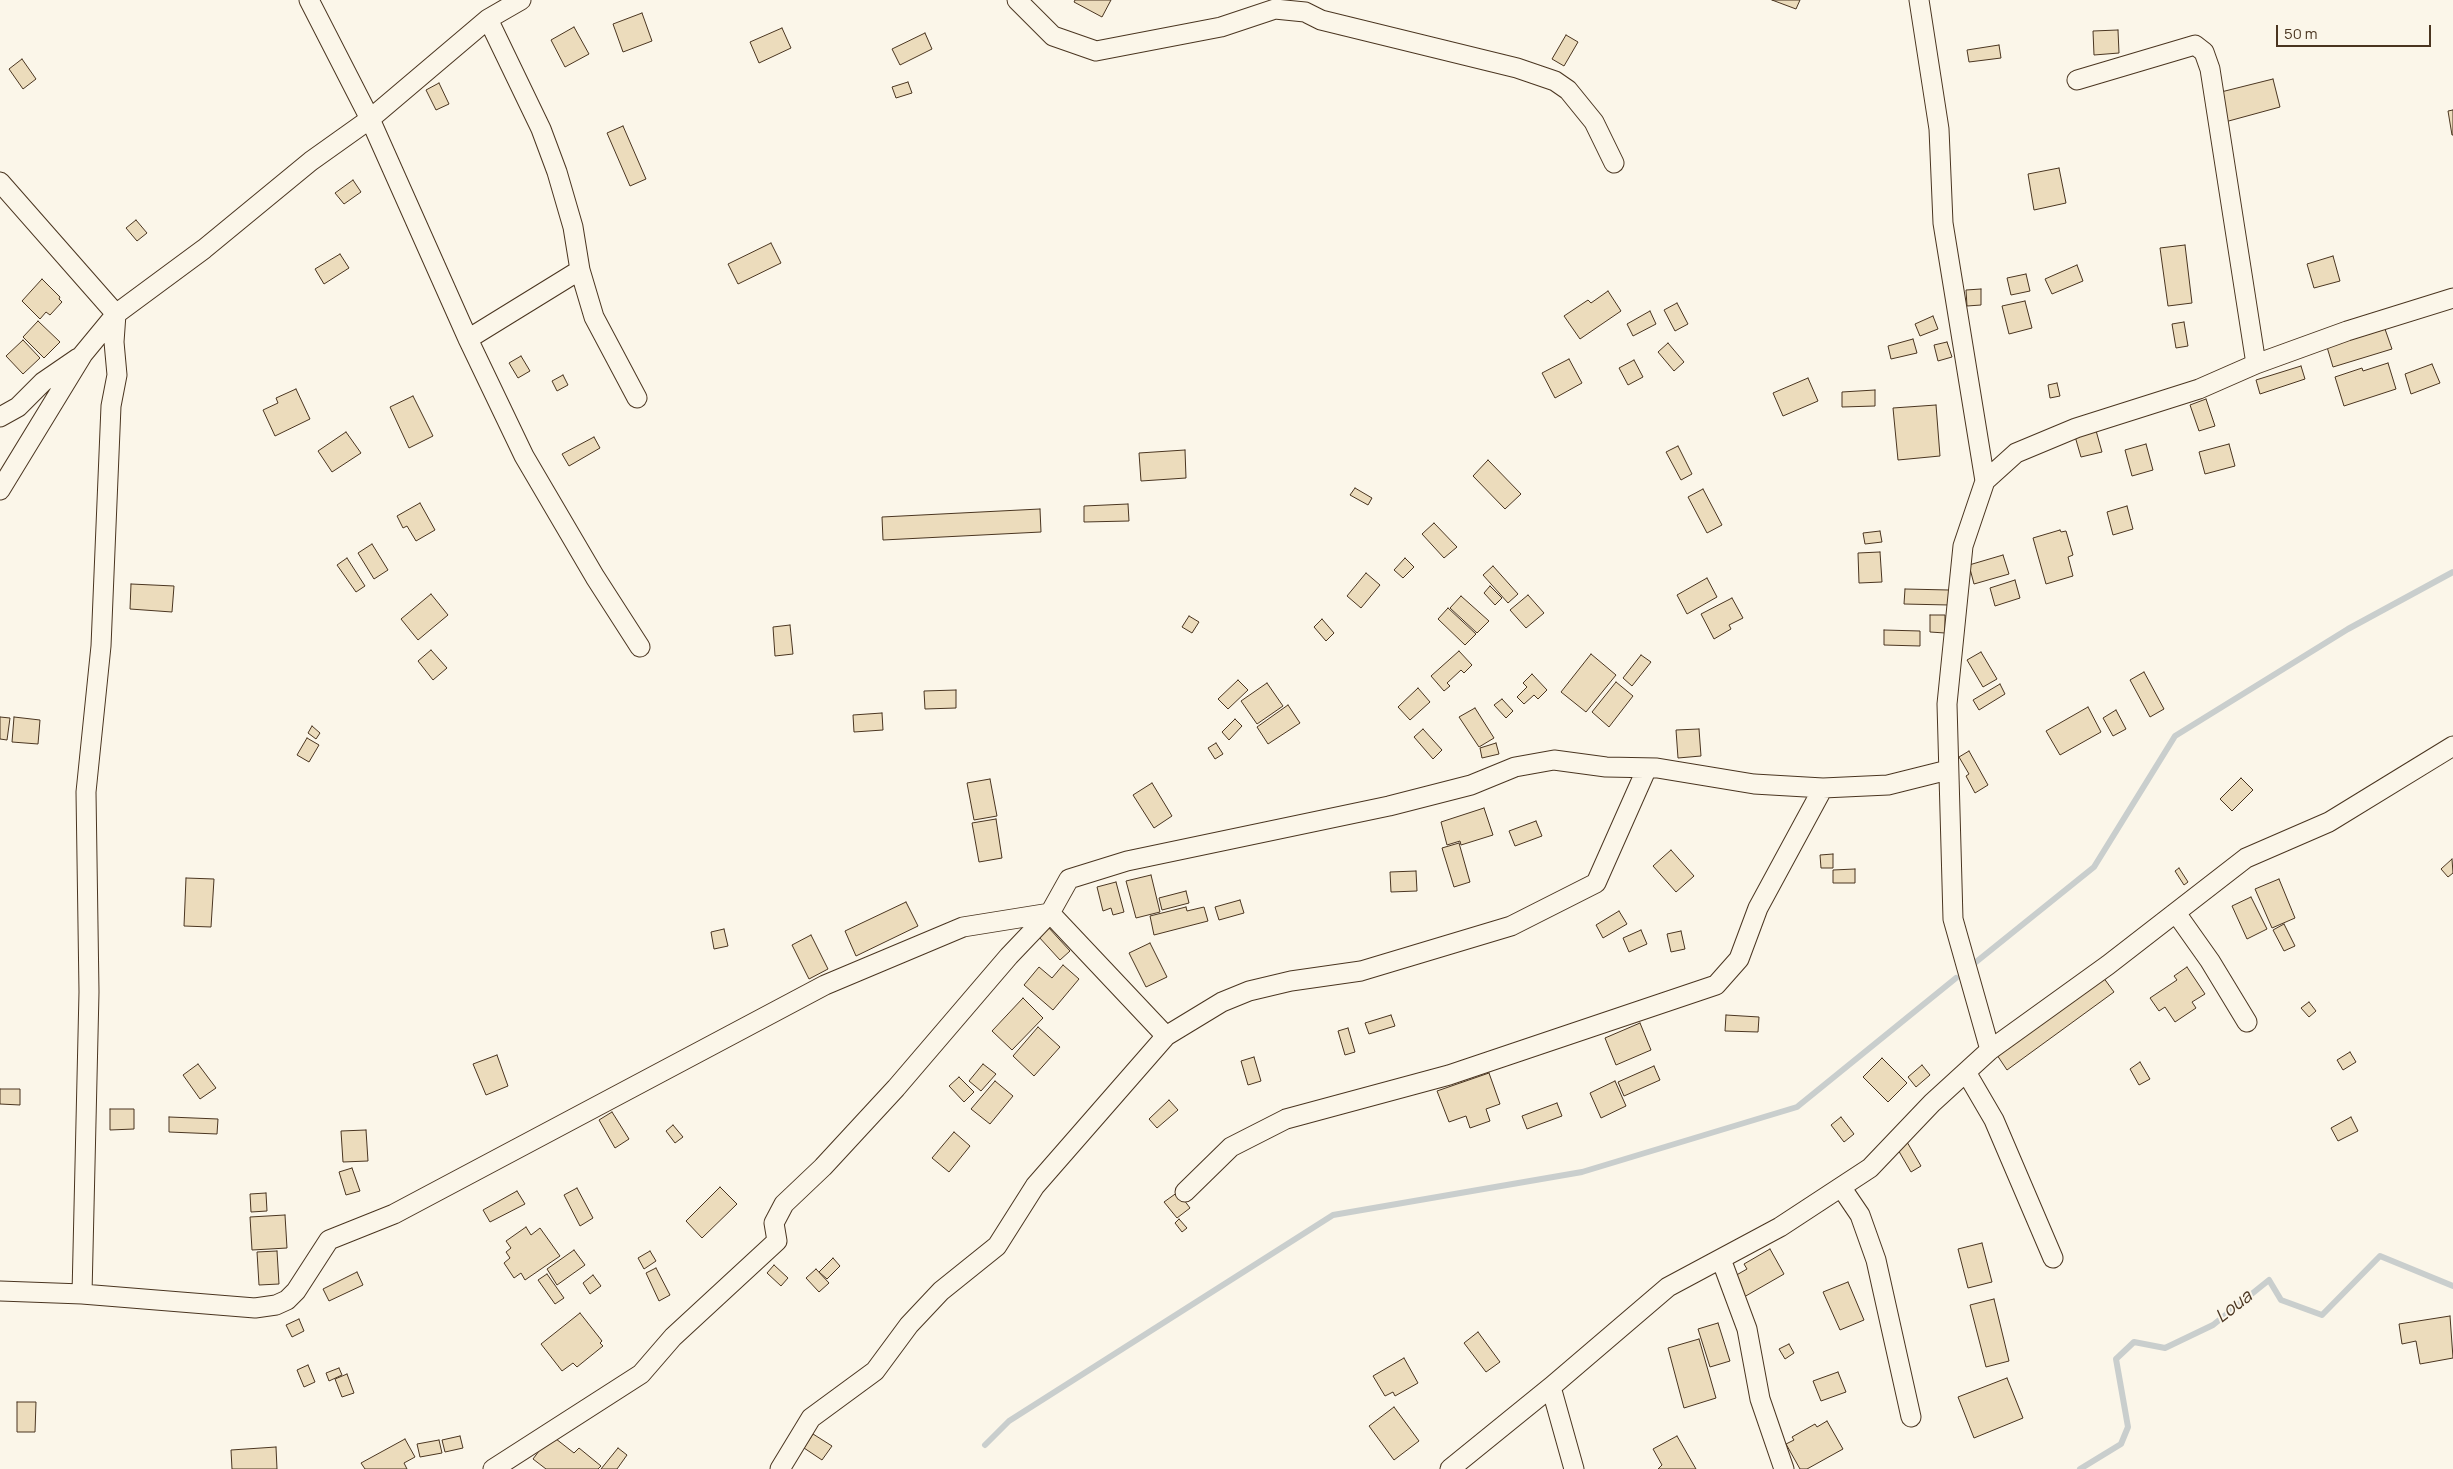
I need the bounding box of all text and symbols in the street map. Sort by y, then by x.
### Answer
scale bar [2278,15,2433,47]
text: 50 m [2284,23,2318,44]
water label: Loua [2211,1286,2257,1328]

